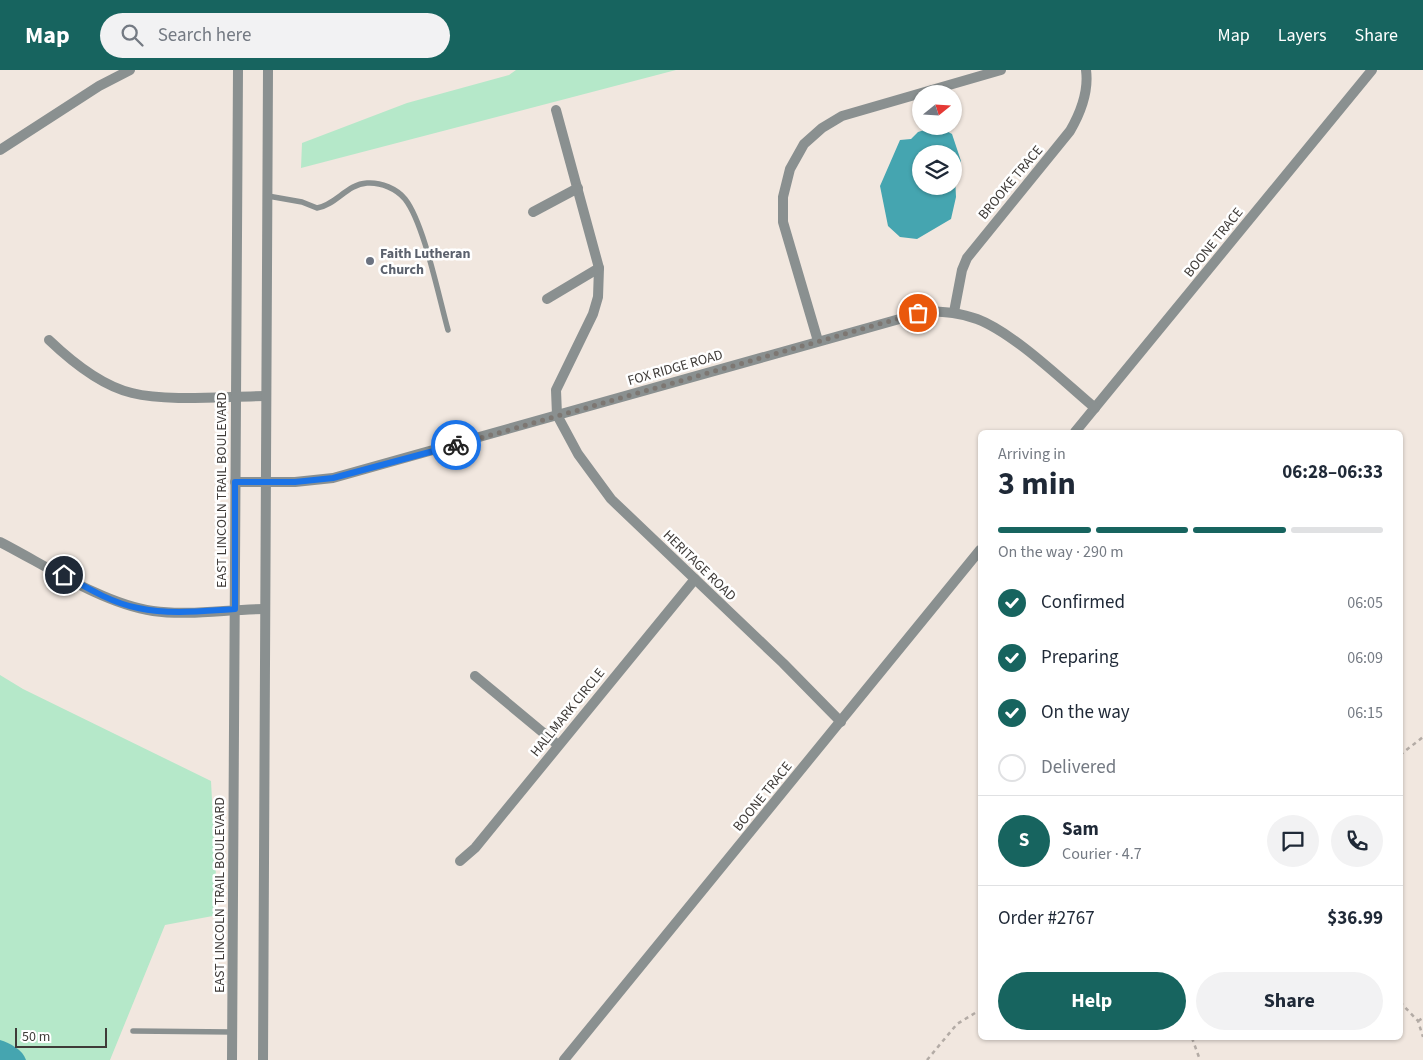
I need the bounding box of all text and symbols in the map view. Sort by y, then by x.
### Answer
search box [100,13,450,58]
text: Map [25,18,70,53]
icon: search [118,21,146,49]
text: Search here [158,22,251,49]
text: Map [1218,23,1250,48]
text: Layers [1278,23,1327,48]
text: Share [1355,23,1398,48]
north arrow [912,85,962,135]
map controls [912,85,962,195]
street label: BROOKE TRACE [974,141,1048,224]
button: layers [912,145,962,195]
street label: BOONE TRACE [1179,204,1248,282]
place label: Faith Lutheran Church [380,244,470,280]
marker: Faith Lutheran Church [364,255,376,267]
pin [897,292,939,334]
icon: bag [904,299,932,327]
street label: FOX RIDGE ROAD [625,345,725,391]
street label: EAST LINCOLN TRAIL BOULEVARD [212,392,232,588]
courier [431,420,481,470]
icon: bike [442,431,470,459]
text: Arriving in [998,443,1066,465]
text: 06:28–06:33 [1282,459,1383,486]
text: 3 min [998,461,1076,507]
street label: HERITAGE ROAD [658,526,740,606]
text: On the way · 290 m [998,541,1123,563]
pin [43,554,85,596]
icon: home [50,561,78,589]
icon: check [998,589,1026,617]
text: Confirmed [1041,589,1125,616]
text: 06:05 [1347,592,1383,614]
icon: check [998,644,1026,672]
text: Preparing [1041,644,1119,671]
text: 06:09 [1347,647,1383,669]
street label: HALLMARK CIRCLE [526,664,610,761]
icon: check [998,699,1026,727]
text: On the way [1041,699,1130,726]
text: 06:15 [1347,702,1383,724]
text: Delivered [1041,754,1116,781]
street label: BOONE TRACE [728,758,797,836]
street label: EAST LINCOLN TRAIL BOULEVARD [210,797,230,993]
button: chat [1267,815,1319,867]
button: phone [1331,815,1383,867]
text: Sam [1062,816,1099,843]
text: S [1019,827,1029,854]
text: Courier · 4.7 [1062,843,1142,865]
text: Order #2767 [998,905,1095,932]
text: $36.99 [1327,905,1383,932]
button: Help [998,972,1186,1030]
button: Share [1196,972,1383,1030]
scale bar [15,1025,108,1048]
text: 50 m [22,1027,50,1047]

